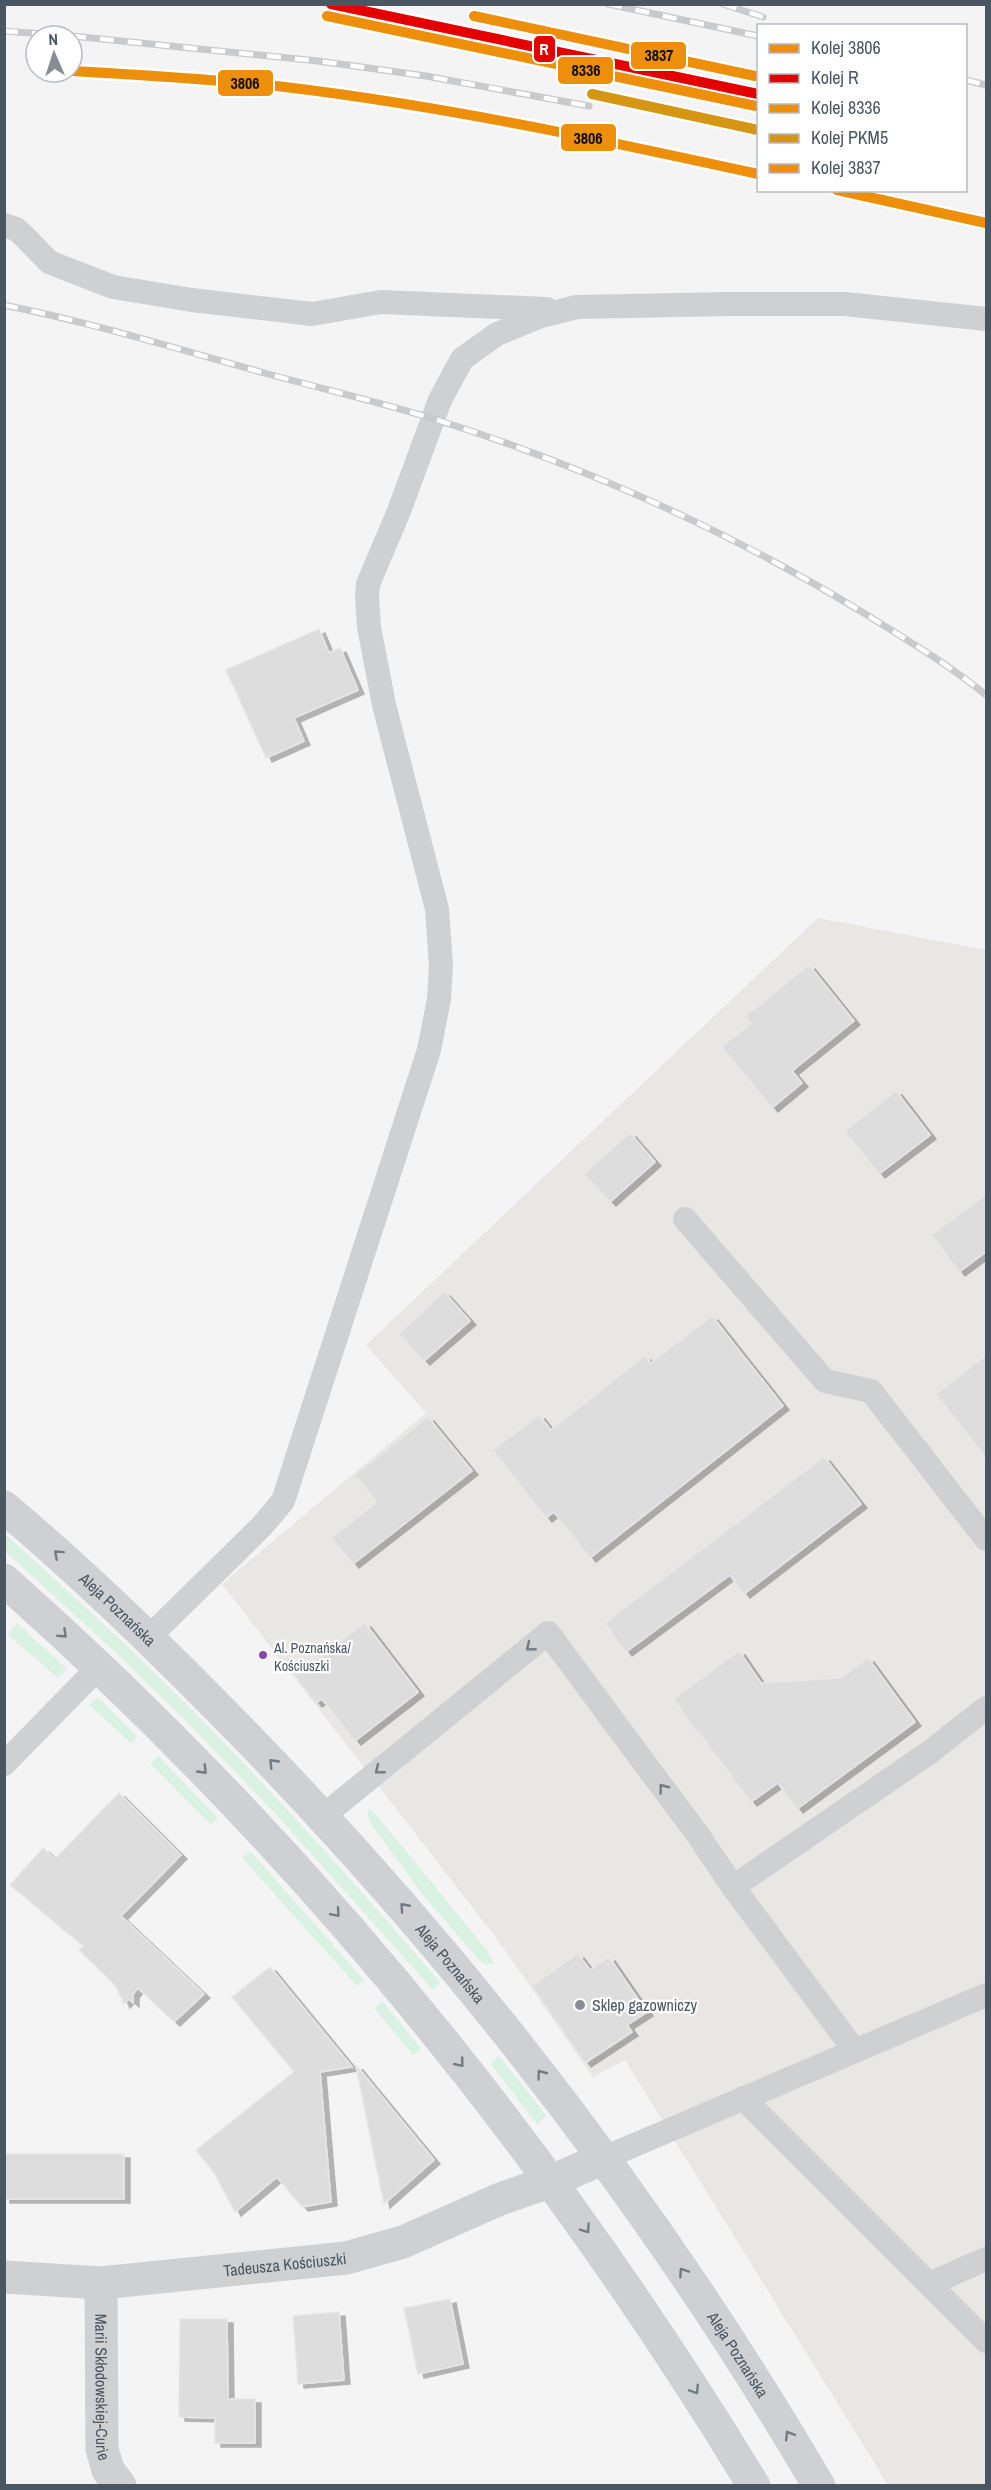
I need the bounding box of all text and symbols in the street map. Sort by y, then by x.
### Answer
north arrow [24,24,84,84]
legend [757,24,967,192]
text: N [48,28,59,50]
line badge: R [533,35,556,63]
text: Kolej 3806 [811,35,881,60]
text: R [539,38,549,60]
line badge: 3837 [630,41,687,70]
text: 3837 [644,44,674,66]
line badge: 8336 [557,56,614,85]
text: 8336 [571,59,601,81]
text: Kolej R [811,65,859,90]
line badge: 3806 [217,69,274,97]
text: 3806 [230,72,260,94]
text: Kolej 8336 [811,95,881,120]
line badge: 3806 [560,123,617,152]
text: Kolej PKM5 [811,125,888,150]
text: 3806 [573,127,603,149]
text: Kolej 3837 [811,155,881,180]
one-way arrow [54,1550,65,1561]
street label: Aleja Poznańska [74,1567,161,1651]
one-way arrow [57,1627,67,1638]
place label: Al. Poznańska/ Kościuszki [273,1639,351,1675]
one-way arrow [526,1640,537,1651]
marker: Al. Poznańska/ Kościuszki [257,1649,269,1661]
one-way arrow [269,1760,280,1771]
one-way arrow [196,1763,207,1774]
one-way arrow [375,1763,386,1774]
one-way arrow [659,1783,670,1794]
one-way arrow [400,1903,411,1914]
one-way arrow [328,1906,339,1917]
street label: Aleja Poznańska [410,1918,491,2008]
place label: Sklep gazowniczy [592,1994,697,2016]
marker: Sklep gazowniczy [573,1998,587,2012]
one-way arrow [453,2056,464,2067]
one-way arrow [538,2070,549,2081]
one-way arrow [579,2222,590,2233]
street label: Tadeusza Kościuszki [222,2247,347,2281]
one-way arrow [679,2267,690,2278]
street label: Aleja Poznańska [702,2307,774,2402]
street label: Marii Skłodowskiej-Curie [90,2314,116,2463]
one-way arrow [688,2384,700,2394]
one-way arrow [785,2431,797,2441]

